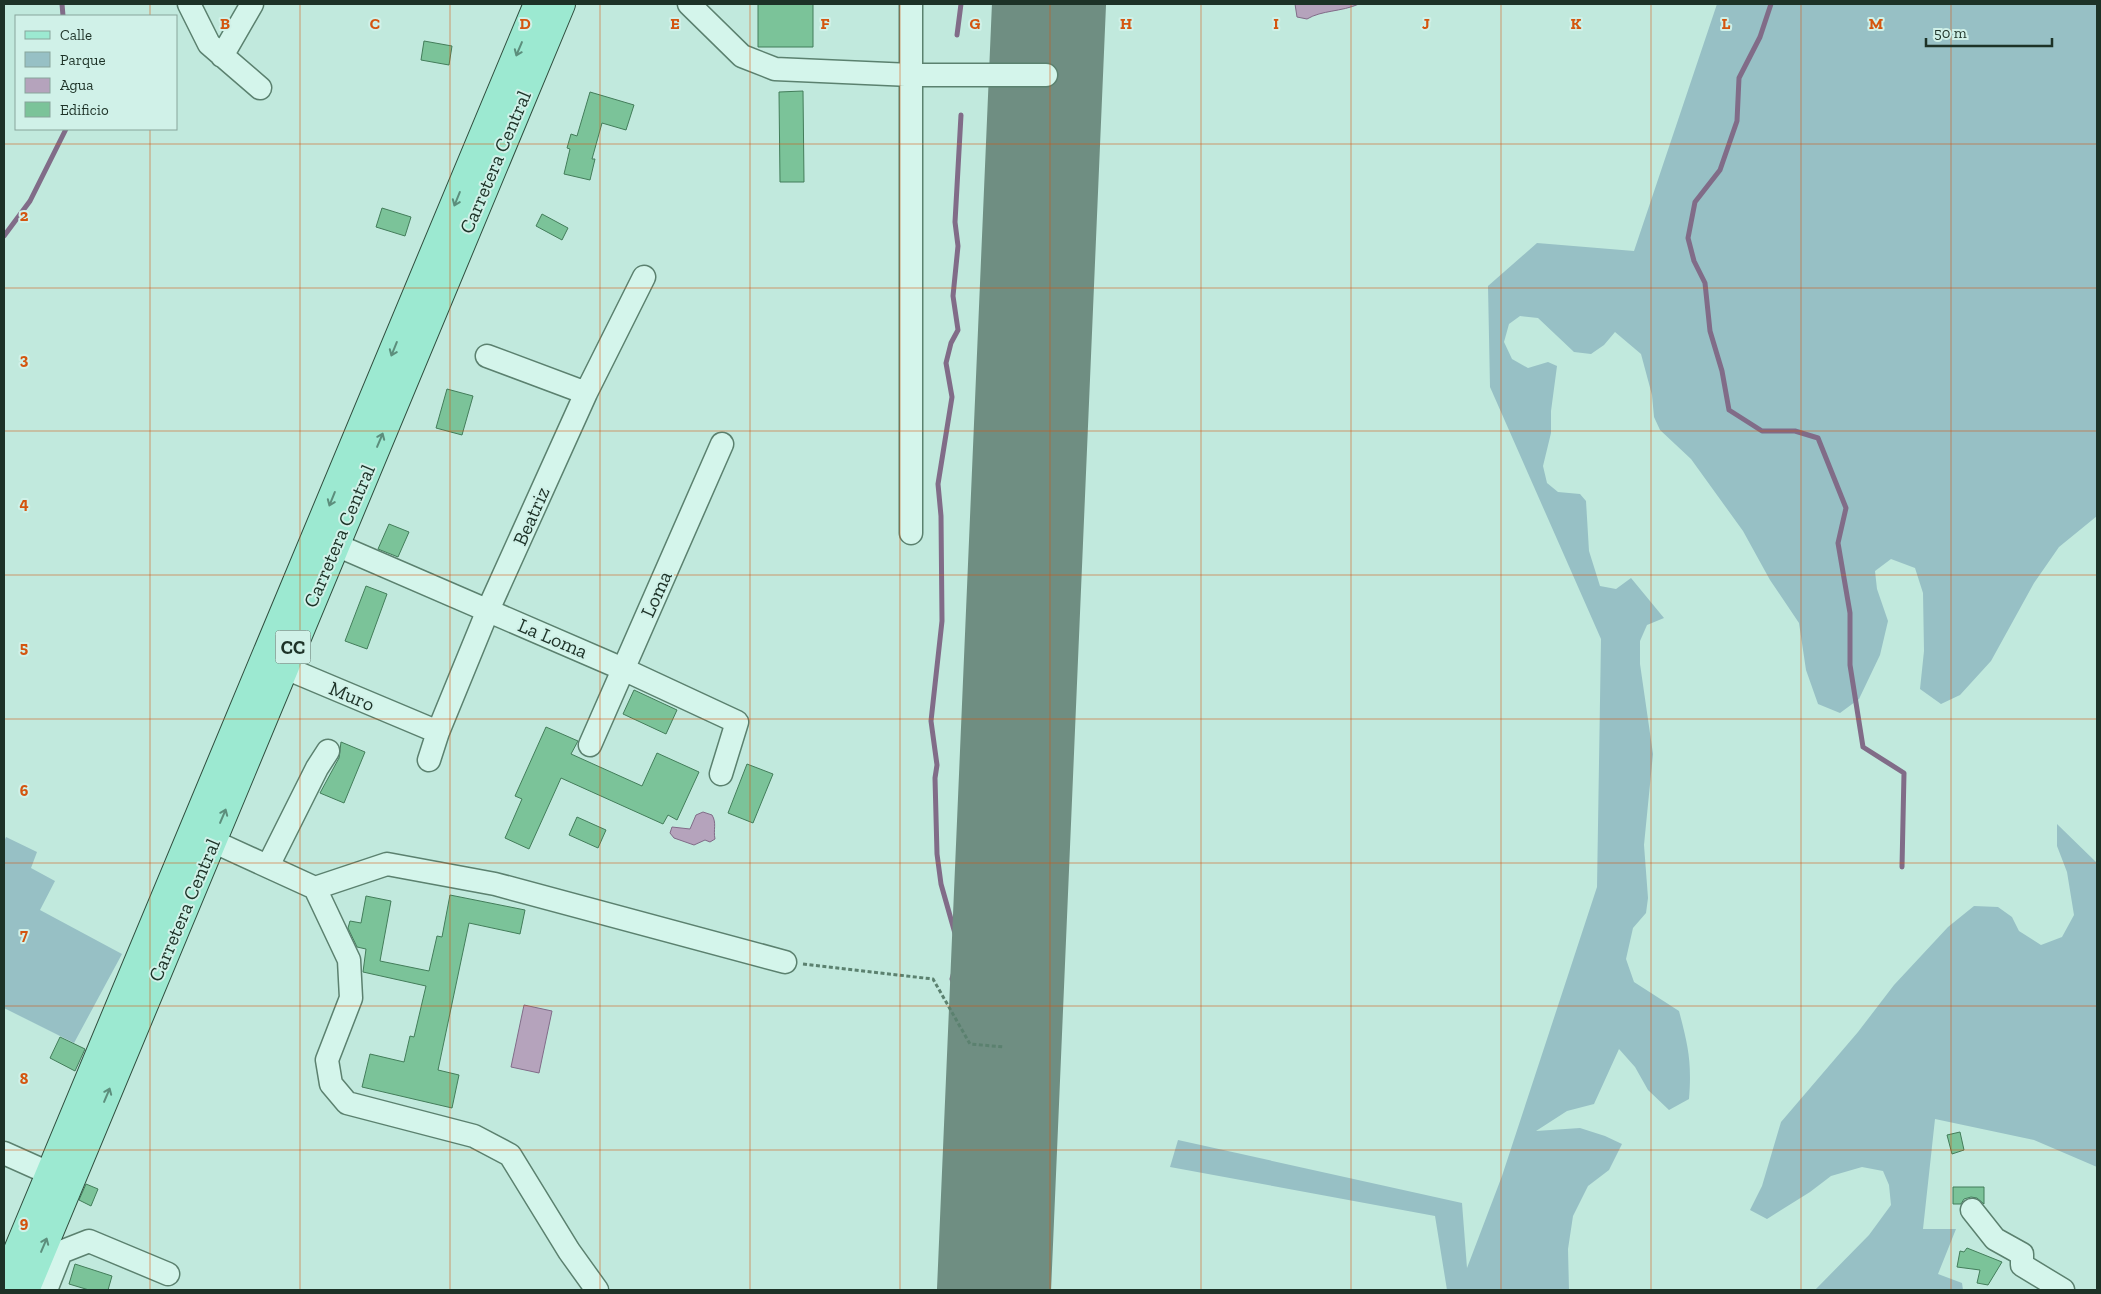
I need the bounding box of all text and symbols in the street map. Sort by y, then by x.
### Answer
text: B [220,14,230,33]
text: C [370,14,380,33]
text: D [519,14,531,33]
text: E [670,14,680,33]
text: F [820,14,830,33]
text: G [970,14,981,33]
text: H [1120,14,1132,33]
text: I [1273,14,1279,33]
text: J [1422,14,1430,33]
text: K [1571,14,1582,33]
text: L [1722,14,1731,33]
text: M [1869,14,1883,33]
legend [15,15,178,130]
scale bar [1926,15,2052,47]
text: 50 m [1934,24,1967,42]
text: Calle [60,26,92,44]
one-way arrow [514,41,524,56]
text: Parque [60,51,106,69]
text: Agua [60,76,93,94]
street label: Carretera Central [454,87,536,237]
text: Edificio [60,101,109,119]
one-way arrow [451,191,461,206]
text: 2 [20,206,29,225]
one-way arrow [389,341,399,356]
text: 3 [20,350,29,369]
one-way arrow [375,433,385,448]
street label: Carretera Central [298,461,380,611]
street label: Beatriz [507,483,555,549]
one-way arrow [327,491,337,506]
text: 4 [19,494,29,513]
street label: Loma [635,567,677,621]
street label: La Loma [515,613,592,663]
road number: CC [276,630,310,664]
text: 5 [20,638,28,657]
street label: Muro [326,676,378,716]
text: 6 [20,781,29,800]
one-way arrow [219,809,228,824]
street label: Carretera Central [143,835,225,985]
text: 7 [20,925,28,944]
text: 8 [20,1069,29,1088]
one-way arrow [103,1088,112,1103]
text: 9 [20,1213,29,1232]
one-way arrow [40,1238,50,1253]

